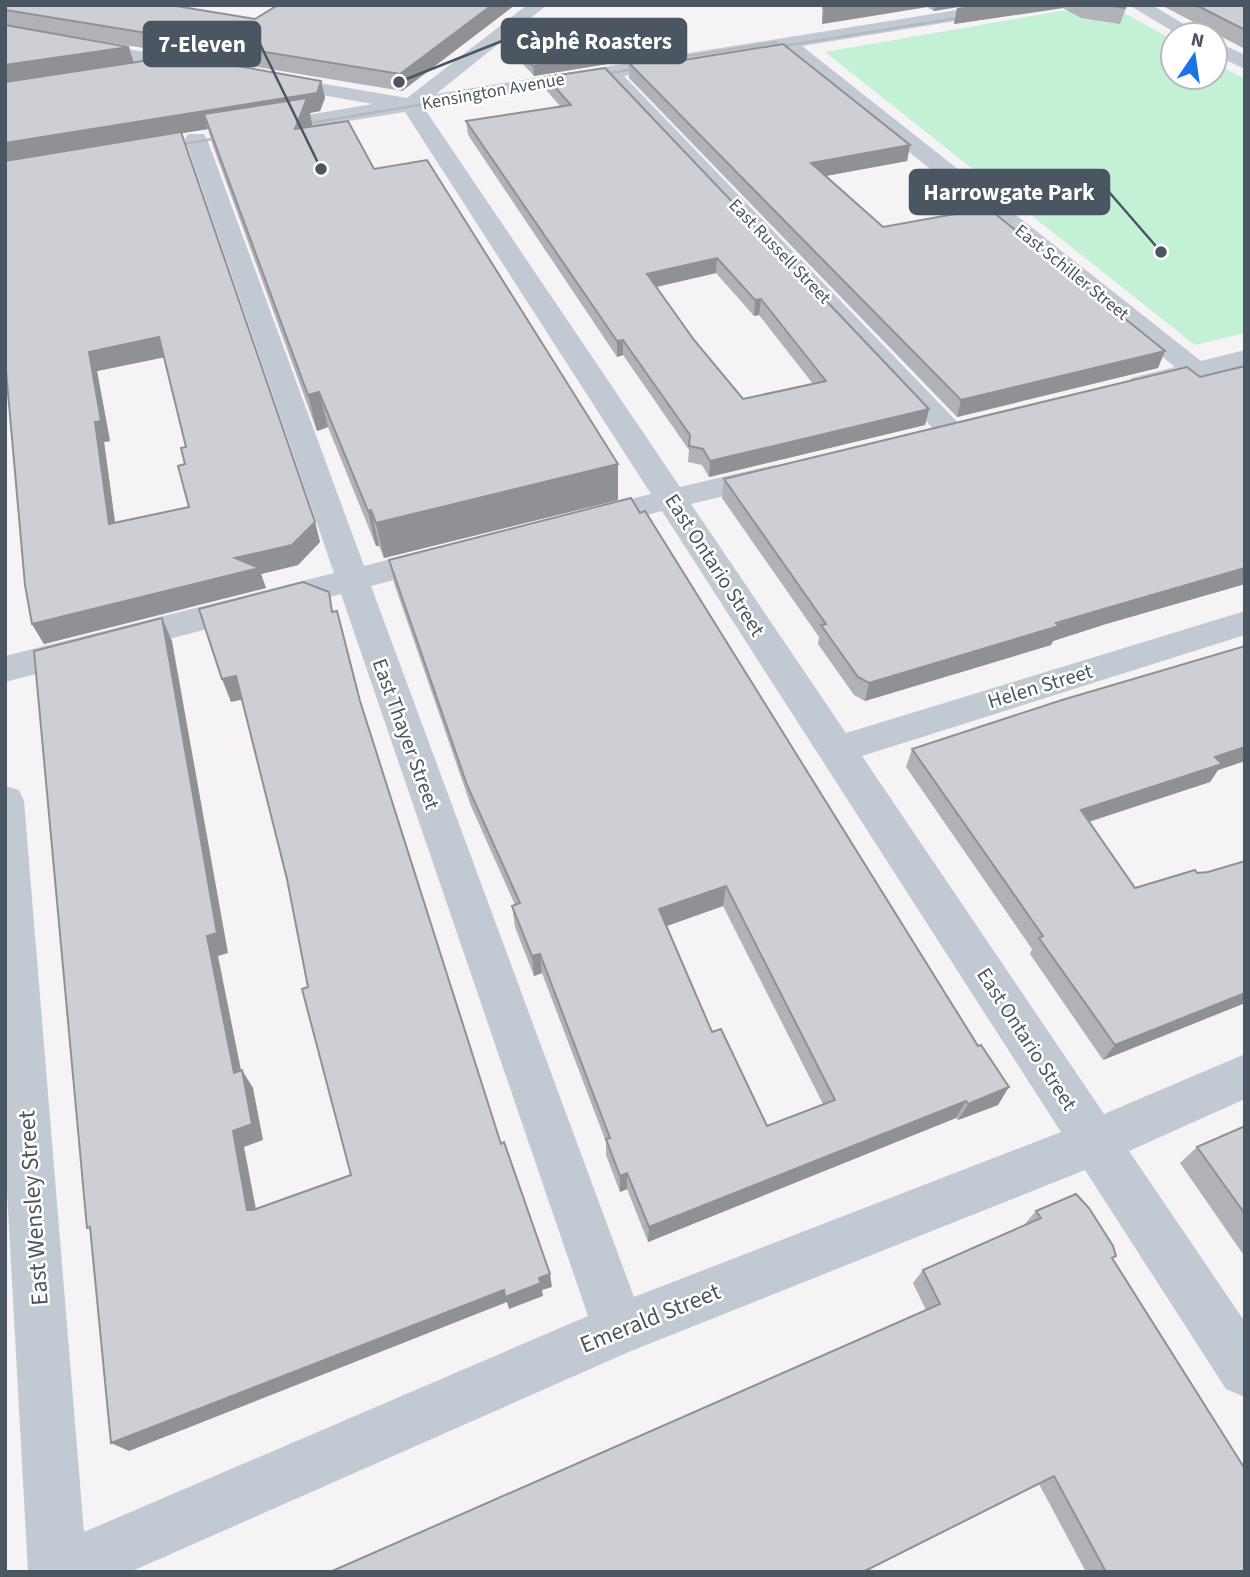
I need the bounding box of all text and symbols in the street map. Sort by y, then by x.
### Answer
callout: Càphê Roasters [502,19,686,63]
north arrow [1159,21,1229,91]
callout: 7-Eleven [144,22,260,66]
text: Càphê Roasters [516,25,672,58]
text: N [1188,26,1207,55]
text: 7-Eleven [158,28,246,61]
street label: Kensington Avenue [420,67,566,116]
callout: Harrowgate Park [910,170,1109,214]
text: Harrowgate Park [923,176,1095,209]
street label: East Russell Street [723,193,836,309]
street label: East Schiller Street [1009,218,1134,326]
street label: East Ontario Street [658,488,772,642]
street label: East Thayer Street [365,654,447,814]
street label: Helen Street [984,656,1096,716]
street label: East Ontario Street [970,962,1084,1116]
street label: East Wensley Street [9,1109,58,1307]
street label: Emerald Street [575,1274,726,1363]

